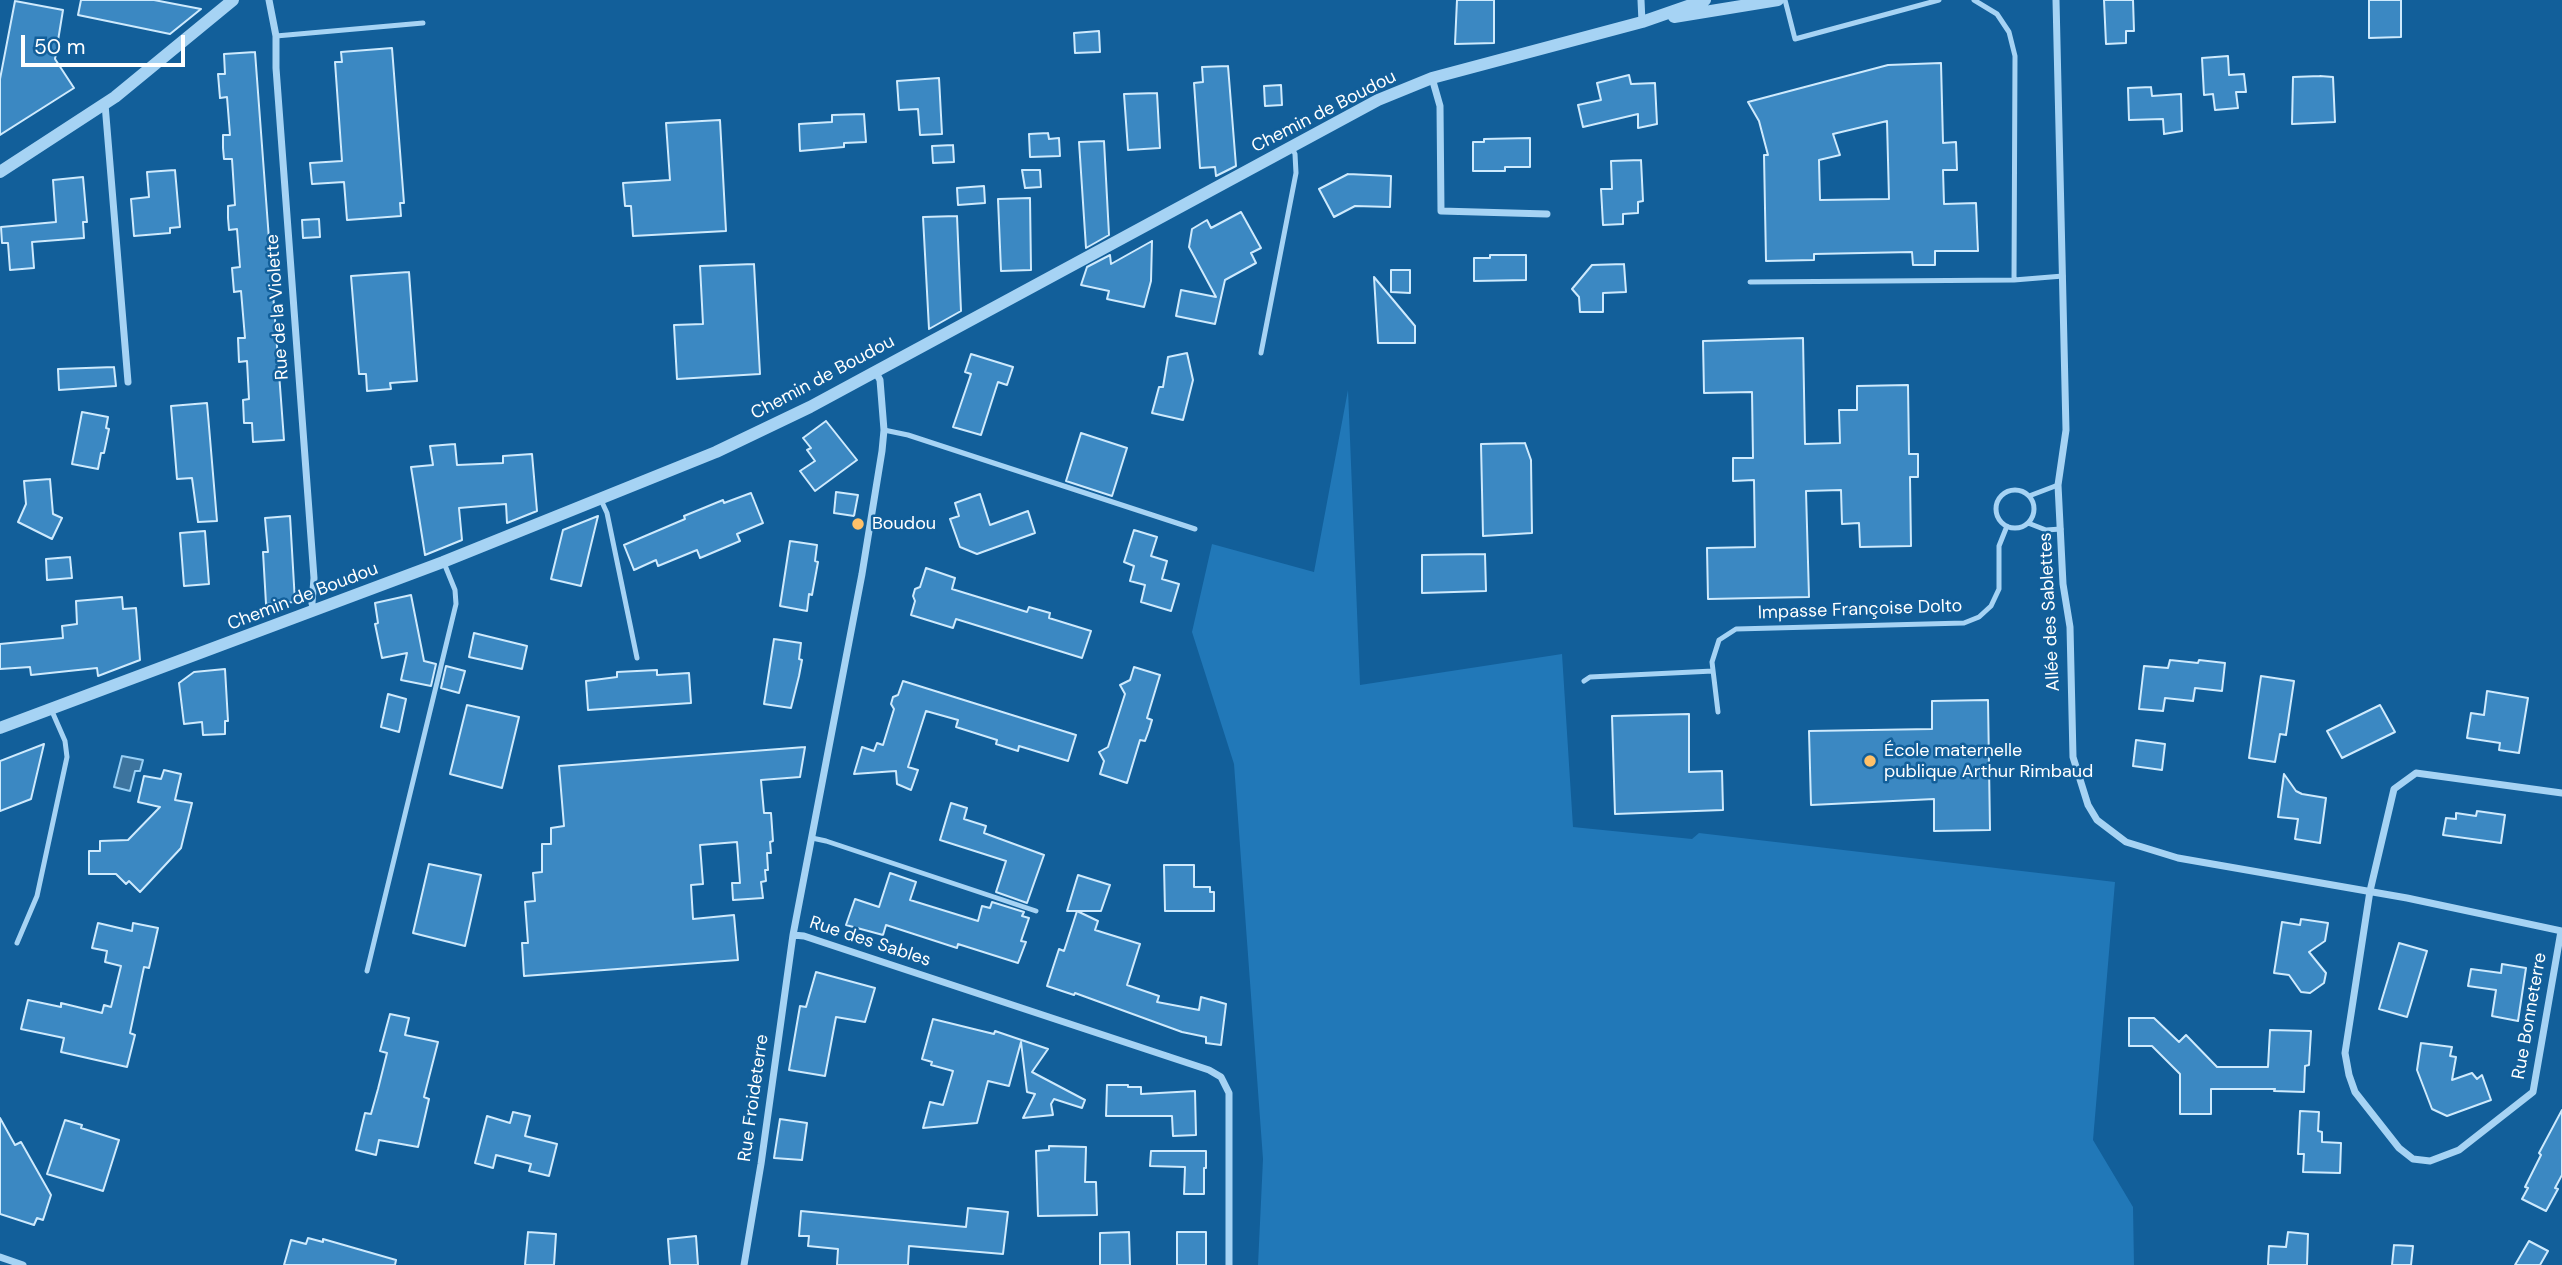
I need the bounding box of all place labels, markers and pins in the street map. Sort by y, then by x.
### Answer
place label: Boudou [872,513,936,535]
marker: Boudou [850,516,866,532]
place label: École maternelle publique Arthur Rimbaud [1884,740,2093,782]
marker: École maternelle publique Arthur Rimbaud [1862,753,1878,769]

